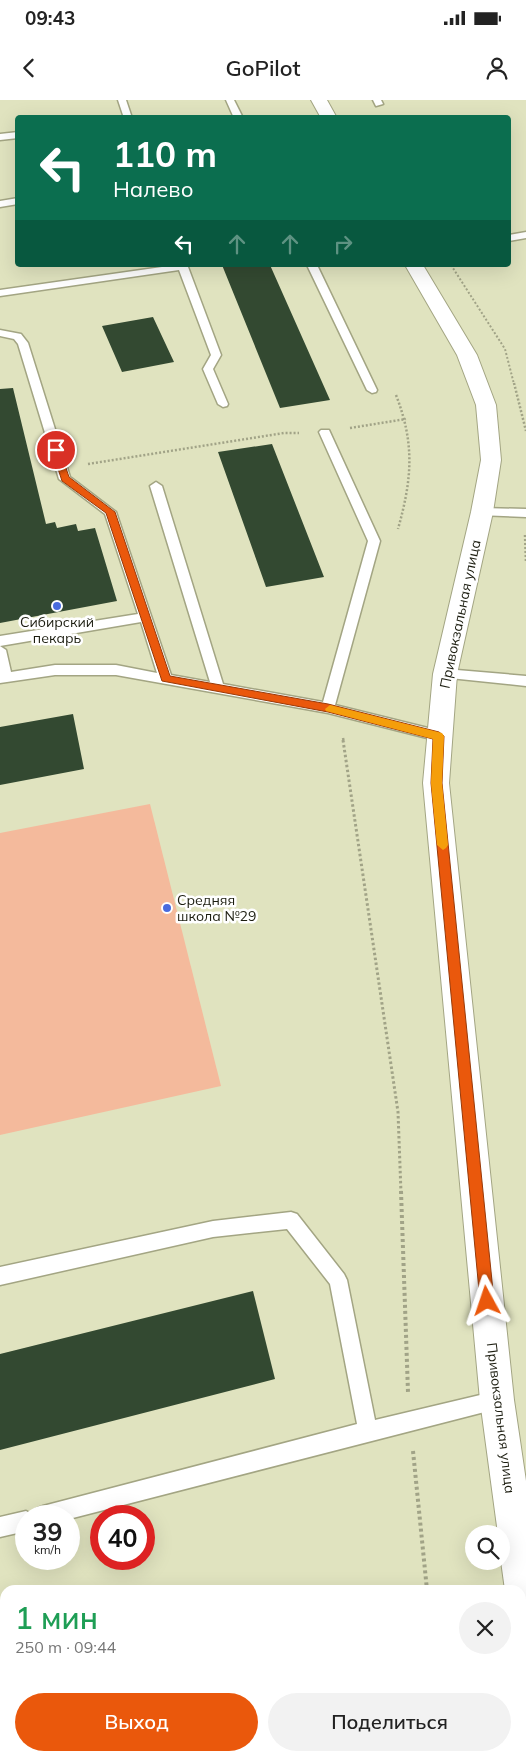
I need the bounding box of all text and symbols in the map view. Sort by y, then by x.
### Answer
text: 09:43 [25,6,75,30]
icon: back [15,54,43,82]
text: GoPilot [225,54,301,82]
icon: person [483,54,511,82]
text: 110 m [113,132,217,176]
icon: left [30,135,95,200]
text: Налево [113,175,193,203]
icon: left [170,230,198,258]
icon: ahead [223,230,251,258]
icon: ahead [276,230,304,258]
icon: right [329,230,357,258]
pin [35,429,77,471]
icon: arrive [42,436,70,464]
street label: Привокзальная улица [435,538,485,690]
marker: Сибирский пекарь [51,600,63,612]
place label: Сибирский пекарь [20,613,94,647]
place label: Средняя школа №29 [177,891,256,925]
marker: Средняя школа №29 [161,902,173,914]
position arrow [460,1274,512,1326]
street label: Привокзальная улица [483,1342,519,1494]
speed limit sign: 40 [90,1505,155,1570]
text: 39 [32,1516,63,1547]
map controls [465,1525,510,1570]
button: search [465,1525,510,1570]
text: km/h [34,1542,61,1557]
text: 1 мин [15,1599,98,1637]
button: close [459,1602,511,1654]
text: 250 m · 09:44 [15,1637,116,1657]
button: Выход [15,1693,258,1751]
button: Поделиться [268,1693,511,1751]

